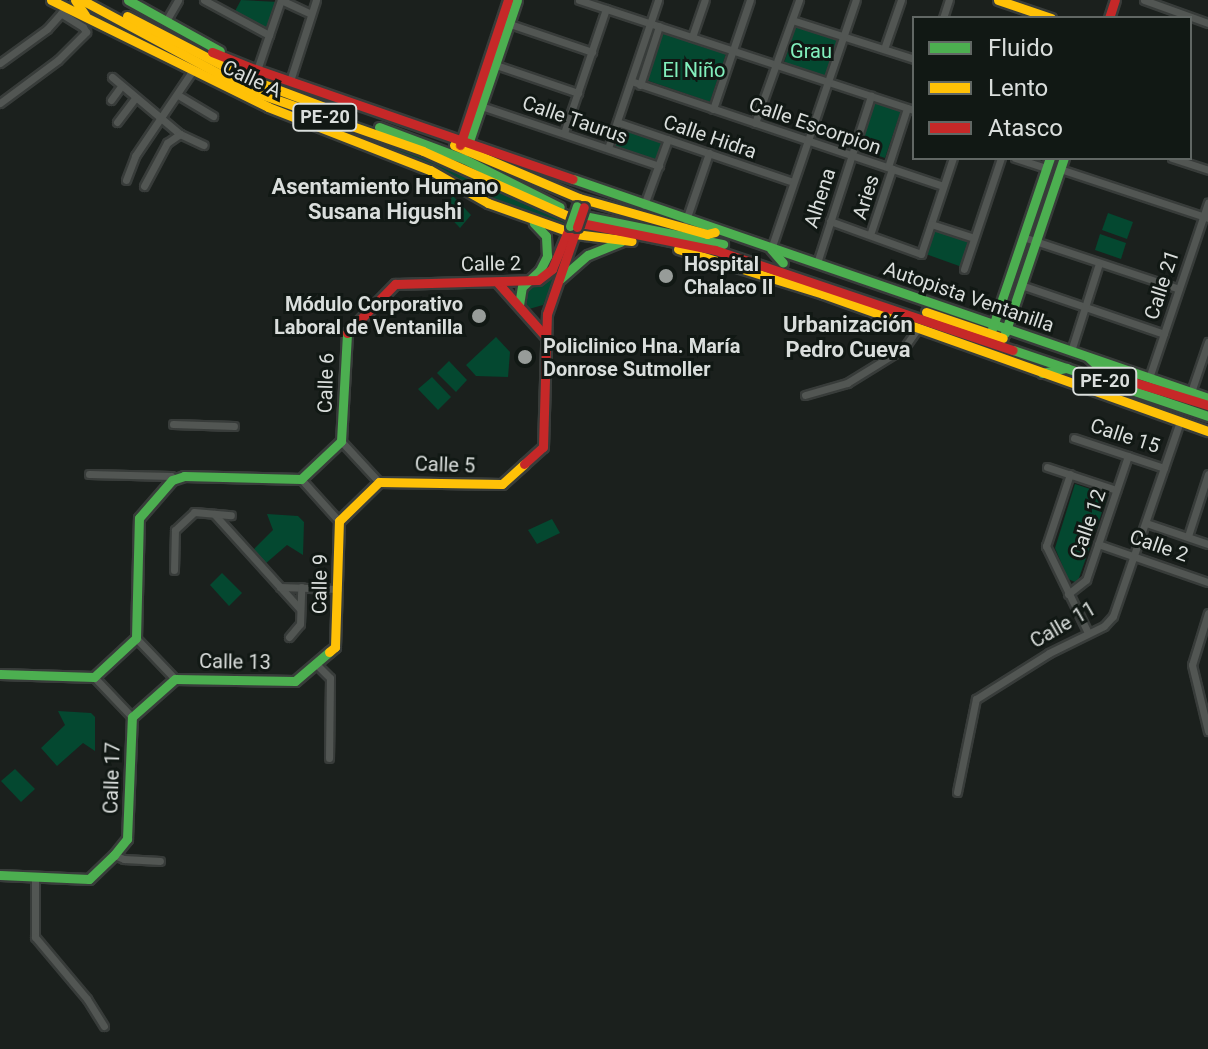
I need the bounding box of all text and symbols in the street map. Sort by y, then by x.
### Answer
legend [912,16,1192,160]
text: Fluido [988,34,1053,62]
park label: Grau [790,39,832,63]
street label: Calle A [219,55,285,103]
park label: El Niño [663,58,725,82]
text: Lento [988,74,1048,102]
street label: Calle Taurus [519,91,631,149]
street label: Calle Escorpion [746,92,884,160]
road number: PE-20 [291,103,359,131]
street label: Calle Hidra [660,110,760,164]
text: Atasco [988,114,1063,142]
street label: Alhena [799,165,841,231]
street label: Aries [848,172,884,222]
district label: Asentamiento Humano Susana Higushi [271,173,499,224]
street label: Calle 21 [1140,247,1184,323]
street label: Calle 2 [461,251,521,277]
place label: Hospital Chalaco II [684,252,773,299]
street label: Autopista Ventanilla [881,257,1057,337]
marker: Hospital Chalaco II [655,265,677,287]
place label: Módulo Corporativo Laboral de Ventanilla [274,292,463,339]
marker: Módulo Corporativo Laboral de Ventanilla [470,307,488,325]
district label: Urbanización Pedro Cueva [783,311,913,362]
place label: Policlinico Hna. María Donrose Sutmoller [543,334,740,381]
marker: Policlinico Hna. María Donrose Sutmoller [514,346,536,368]
street label: Calle 6 [313,352,339,414]
road number: PE-20 [1071,367,1139,395]
street label: Calle 15 [1087,414,1163,458]
street label: Calle 5 [414,452,476,478]
street label: Calle 12 [1065,486,1111,562]
street label: Calle 2 [1127,525,1191,567]
street label: Calle 9 [307,554,333,614]
street label: Calle 11 [1026,597,1100,653]
street label: Calle 13 [199,649,271,675]
street label: Calle 17 [99,742,125,814]

